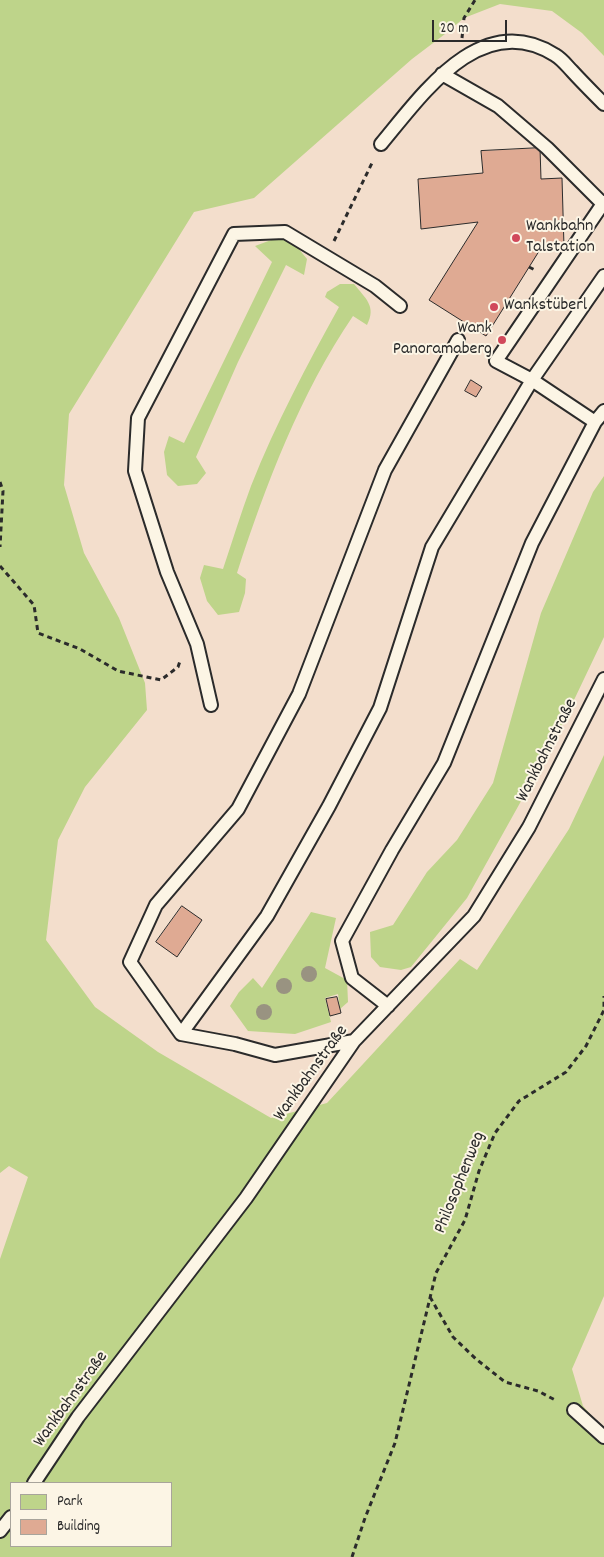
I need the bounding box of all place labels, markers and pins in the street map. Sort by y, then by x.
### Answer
place label: Wankbahn Talstation [526,217,595,260]
marker: Wankbahn Talstation [510,232,522,244]
place label: Wankstüberl [504,296,587,318]
marker: Wankstüberl [488,301,500,313]
place label: Wank Panoramaberg [393,319,492,362]
marker: Wank Panoramaberg [496,334,508,346]

